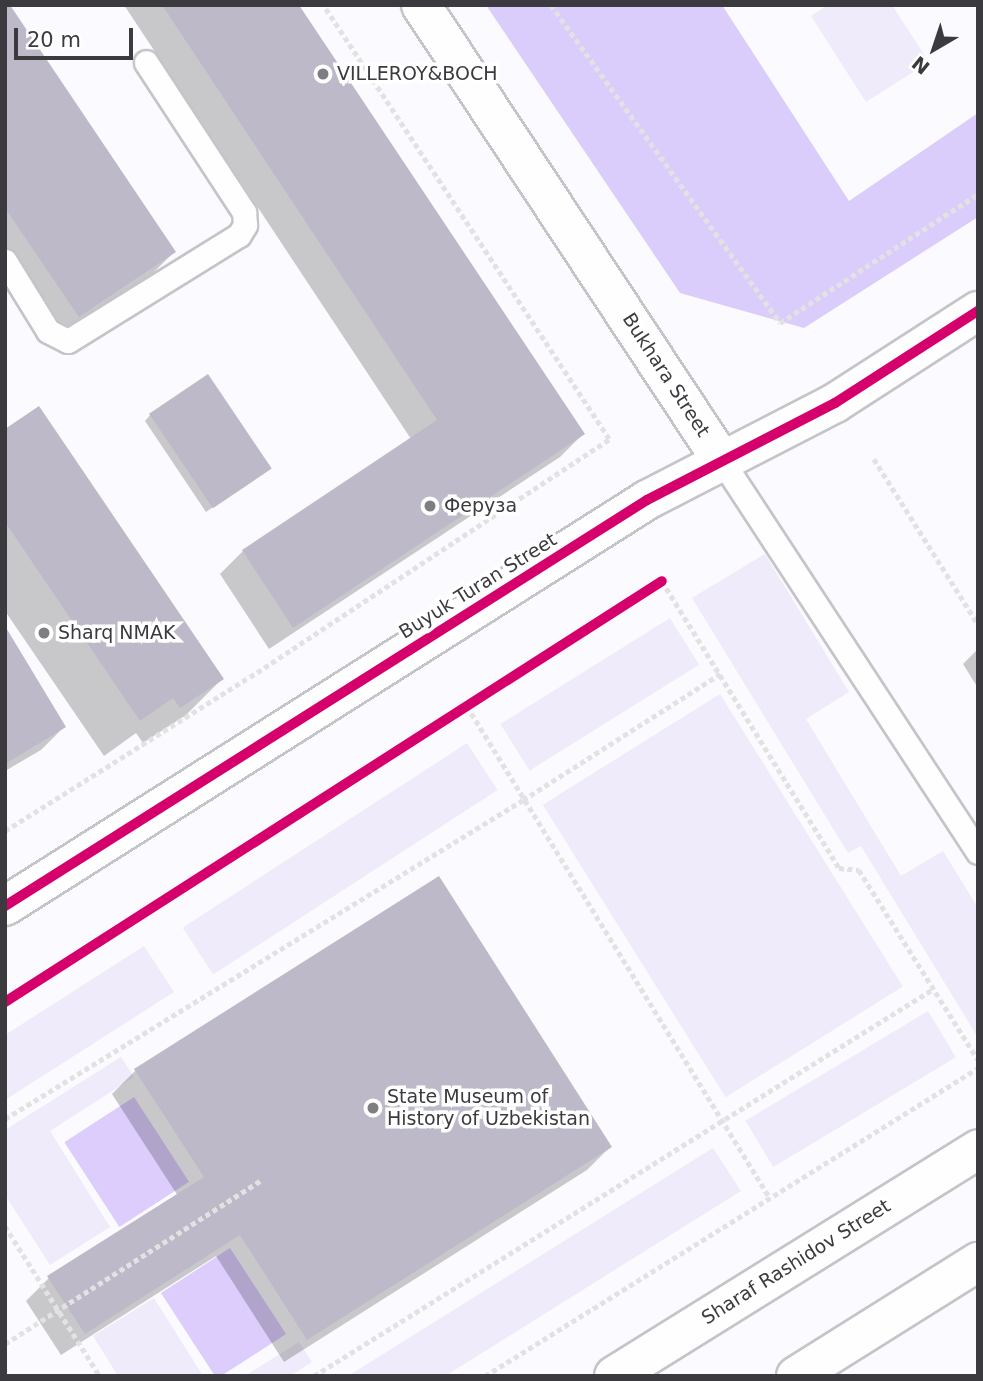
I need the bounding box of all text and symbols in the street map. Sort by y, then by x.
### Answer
scale bar [18,14,136,58]
north arrow [899,14,969,84]
text: 20 m [27,28,81,52]
text: N [908,52,934,79]
place label: VILLEROY&BOCH [337,63,498,85]
marker: VILLEROY&BOCH [315,66,331,82]
street label: Bukhara Street [617,309,715,441]
place label: Феруза [444,495,517,517]
marker: Феруза [422,498,438,514]
street label: Buyuk Turan Street [395,528,561,644]
place label: Sharq NMAK [58,622,175,644]
marker: Sharq NMAK [36,625,52,641]
place label: State Museum of History of Uzbekistan [387,1086,590,1130]
marker: State Museum of History of Uzbekistan [365,1100,381,1116]
street label: Sharaf Rashidov Street [697,1194,895,1330]

